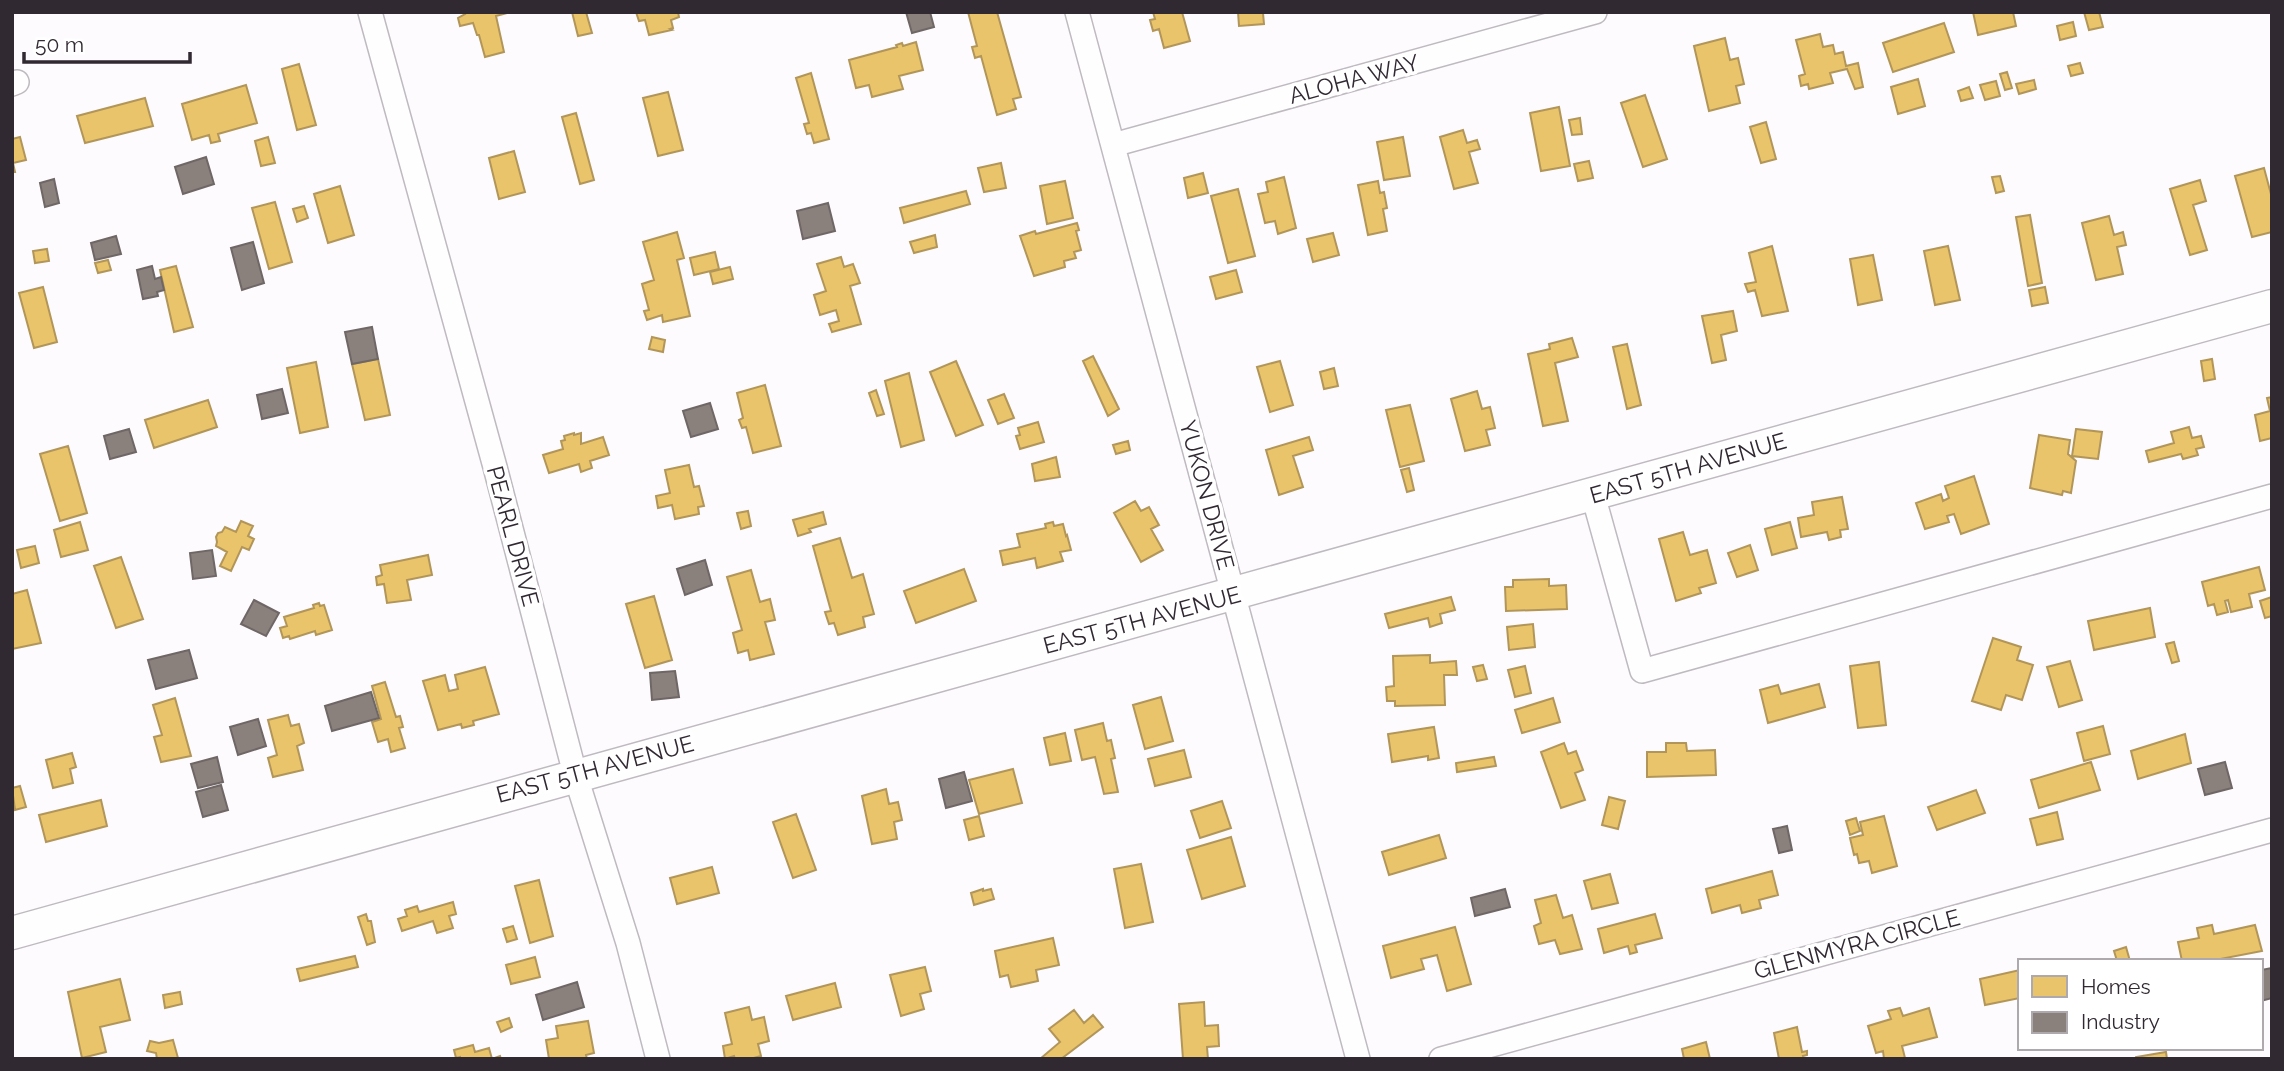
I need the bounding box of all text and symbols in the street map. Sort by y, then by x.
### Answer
scale bar [24,21,191,65]
text: 50 m [35,32,84,57]
street label: ALOHA WAY [1286,48,1422,109]
street label: YUKON DRIVE [1175,417,1240,573]
street label: EAST 5TH AVENUE [1586,427,1789,509]
street label: PEARL DRIVE [482,463,545,609]
street label: EAST 5TH AVENUE [1040,580,1244,659]
street label: EAST 5TH AVENUE [493,729,697,808]
street label: GLENMYRA CIRCLE [1751,903,1963,984]
legend [2018,959,2263,1050]
text: Homes [2081,974,2151,999]
text: Industry [2081,1009,2160,1034]

